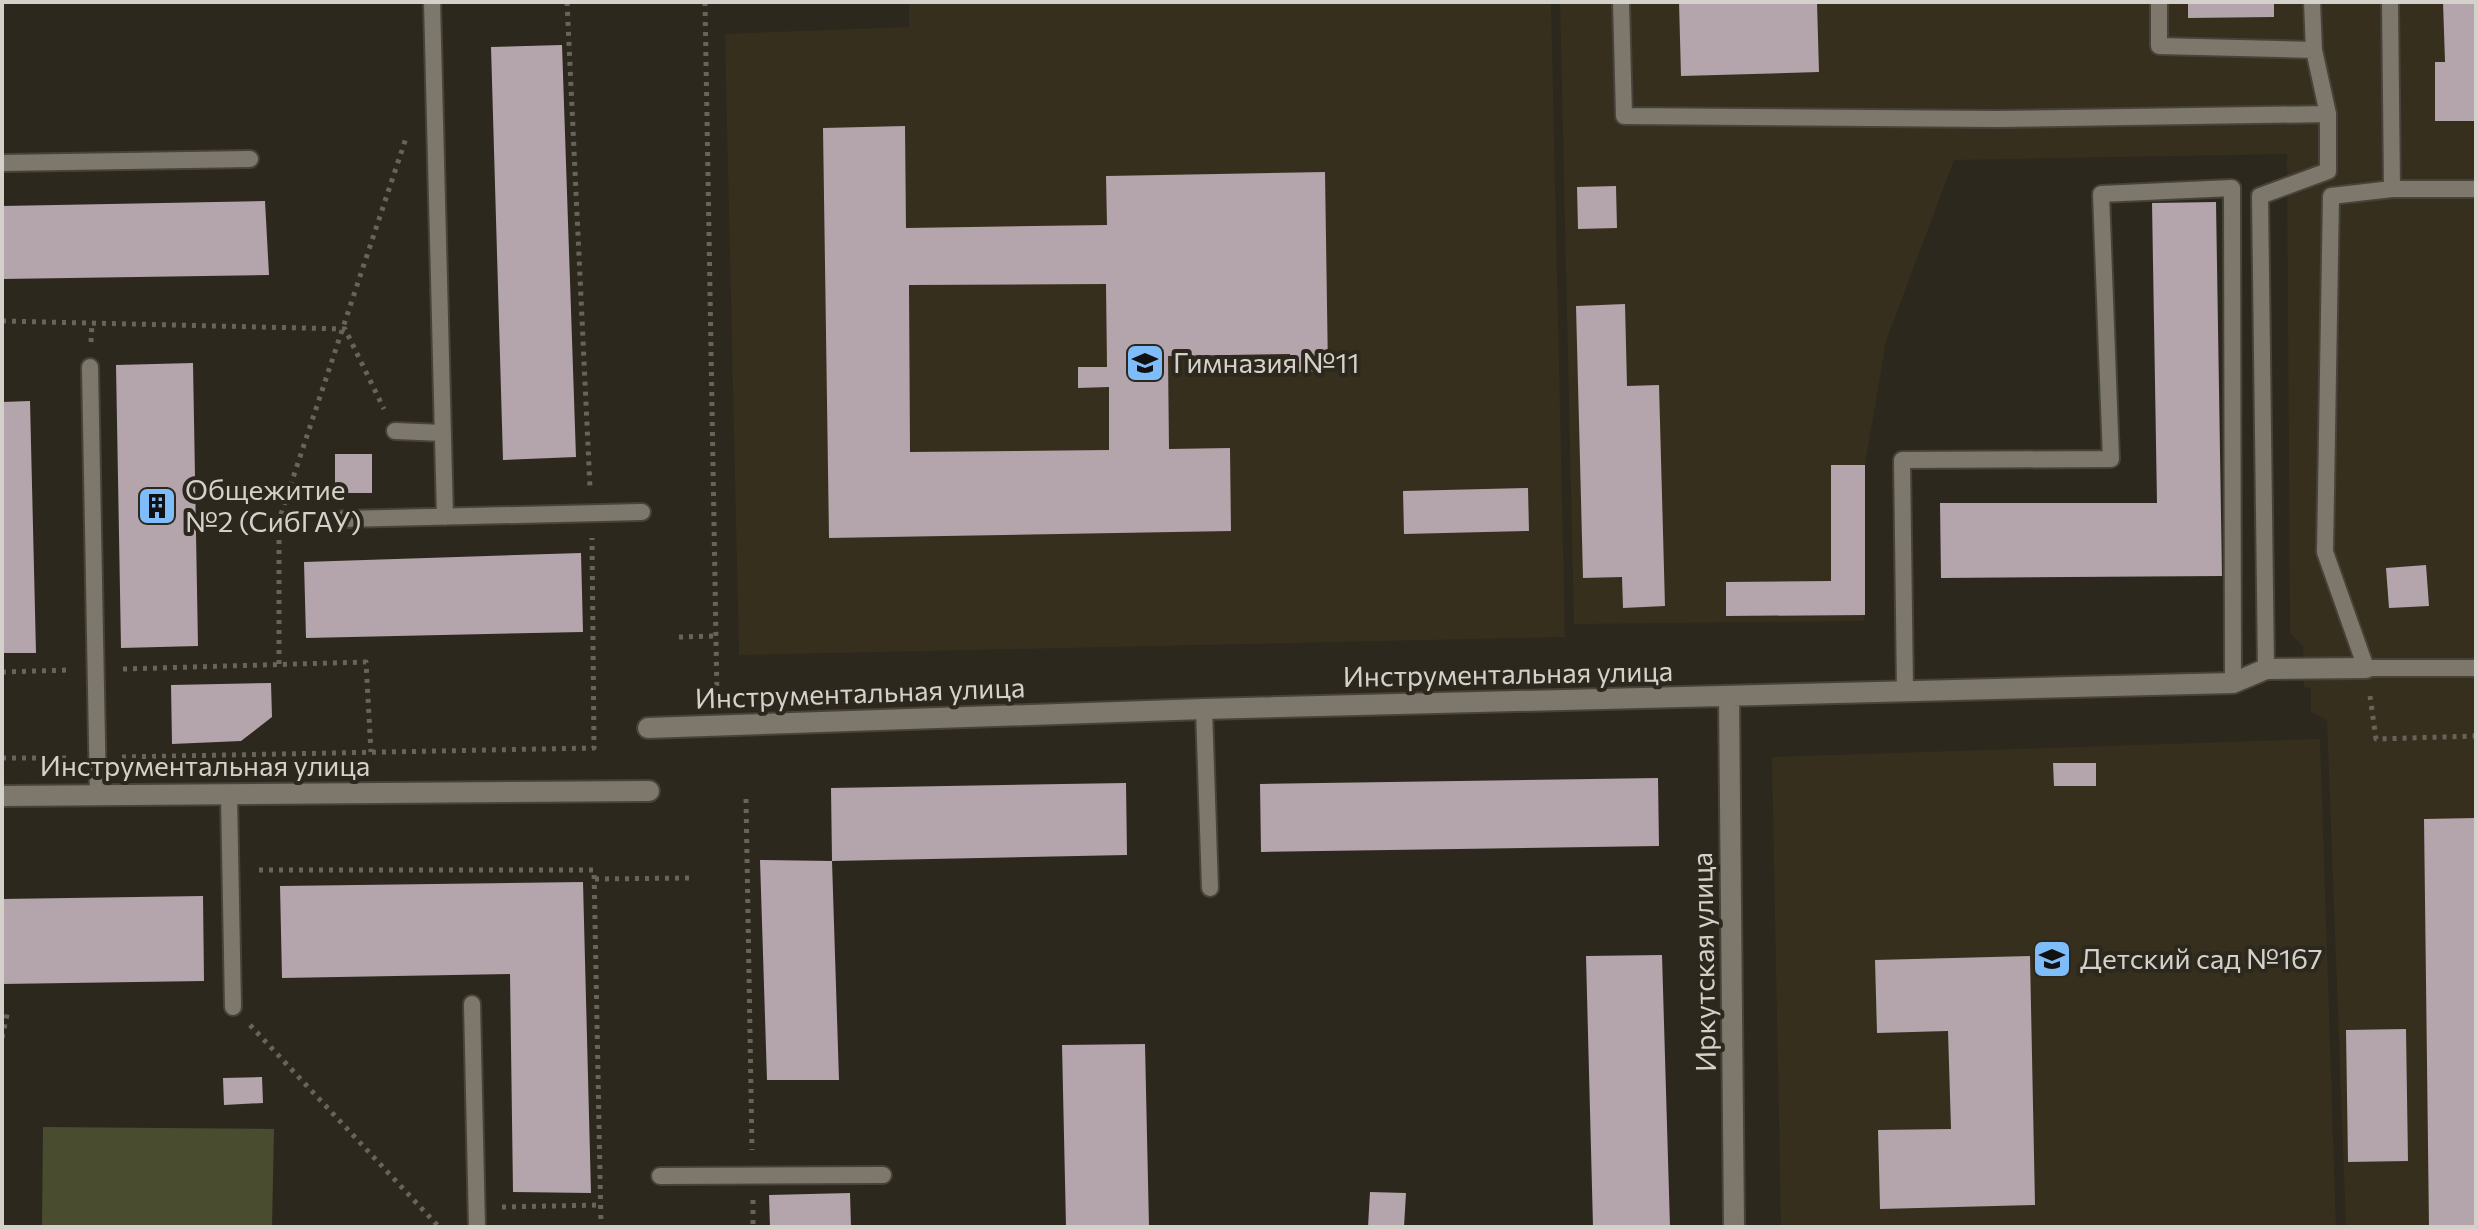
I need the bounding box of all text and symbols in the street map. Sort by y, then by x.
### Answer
school or university icon: Гимназия №11 [1124,342,1166,384]
place label: Гимназия №11 [1173,345,1359,379]
place label: Общежитие №2 (СибГАУ) [185,472,361,538]
building icon: Общежитие №2 (СибГАУ) [136,485,178,527]
street label: Инструментальная улица [1343,653,1673,693]
street label: Инструментальная улица [694,669,1026,715]
street label: Инструментальная улица [40,748,370,782]
street label: Иркутская улица [1684,852,1722,1072]
school or university icon: Детский сад №167 [2031,938,2073,980]
place label: Детский сад №167 [2080,941,2323,975]

